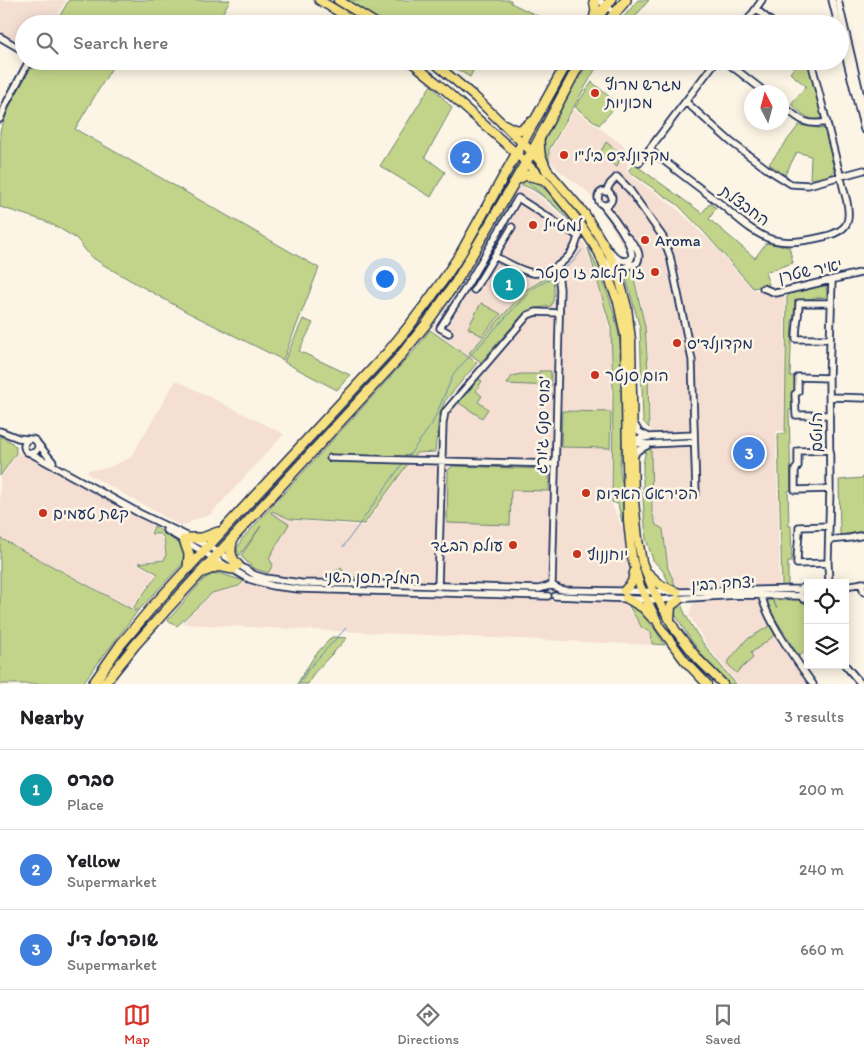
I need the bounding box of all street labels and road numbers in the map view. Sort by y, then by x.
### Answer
street label: החבצלת [715,180,773,230]
street label: יאיר שטרן [777,254,844,287]
street label: בוסי סנט ג'ורג' [531,376,554,474]
street label: הלוטם [807,412,826,452]
street label: המלך חסן השני [324,567,420,589]
street label: יצחק רבין [691,572,755,595]

